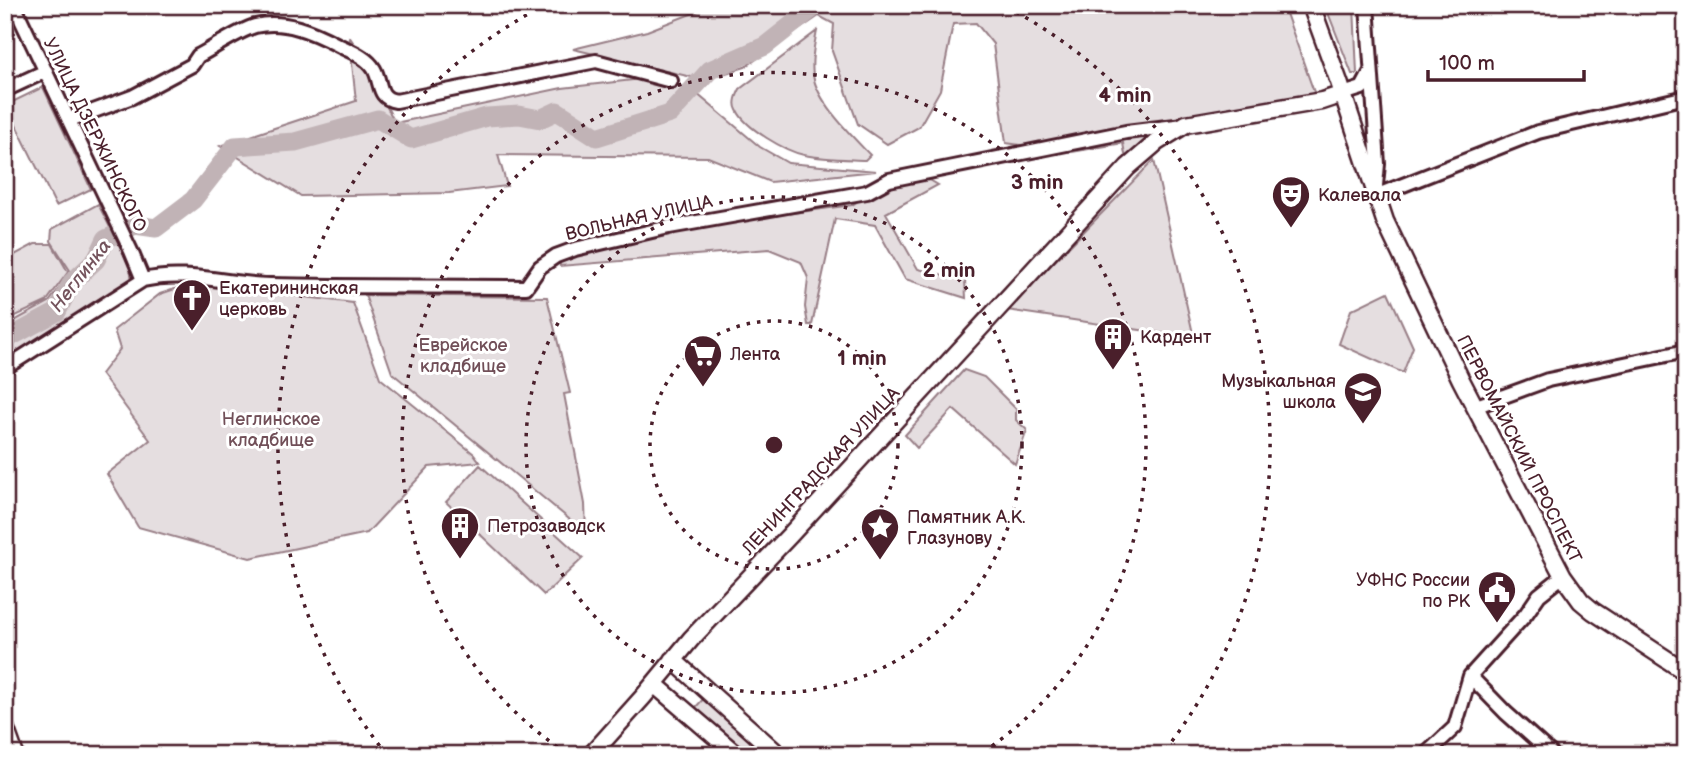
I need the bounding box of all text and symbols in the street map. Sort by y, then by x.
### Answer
street label: УЛИЦА ДЗЕРЖИНСКОГО [39,35,151,235]
scale bar [1428,38,1584,82]
text: 100 m [1439,51,1495,76]
text: 4 min [1099,83,1151,108]
text: 3 min [1011,170,1063,195]
theatre icon: Калевала [1270,174,1312,229]
place label: Калевала [1318,185,1402,206]
street label: ВОЛЬНАЯ УЛИЦА [563,191,715,245]
water label: Неглинка [46,235,116,317]
text: 2 min [922,258,976,283]
church icon: Екатерининская церковь [171,277,213,332]
place label: Екатерининская церковь [219,278,358,320]
building icon: Кардент [1092,316,1134,371]
place label: Кардент [1140,327,1212,348]
street label: ПЕРВОМАЙСКИЙ ПРОСПЕКТ [1452,332,1586,567]
supermarket icon: Лента [682,333,724,388]
park label: Еврейское кладбище [418,335,508,377]
place label: Лента [729,344,781,365]
text: 1 min [837,346,887,371]
school or university icon: Музыкальная школа [1342,370,1384,425]
place label: Музыкальная школа [1221,371,1336,413]
street label: ЛЕНИНГРАДСКАЯ УЛИЦА [737,383,904,560]
park label: Неглинское кладбище [222,409,320,451]
centre of rings [762,433,786,457]
building icon: Петрозаводск [439,505,481,560]
place icon: Памятник А.К. Глазунову [859,506,901,561]
place label: Памятник А.К. Глазунову [907,507,1026,549]
place label: Петрозаводск [487,516,606,537]
public building icon: УФНС России по РК [1476,569,1518,624]
place label: УФНС России по РК [1356,570,1470,612]

